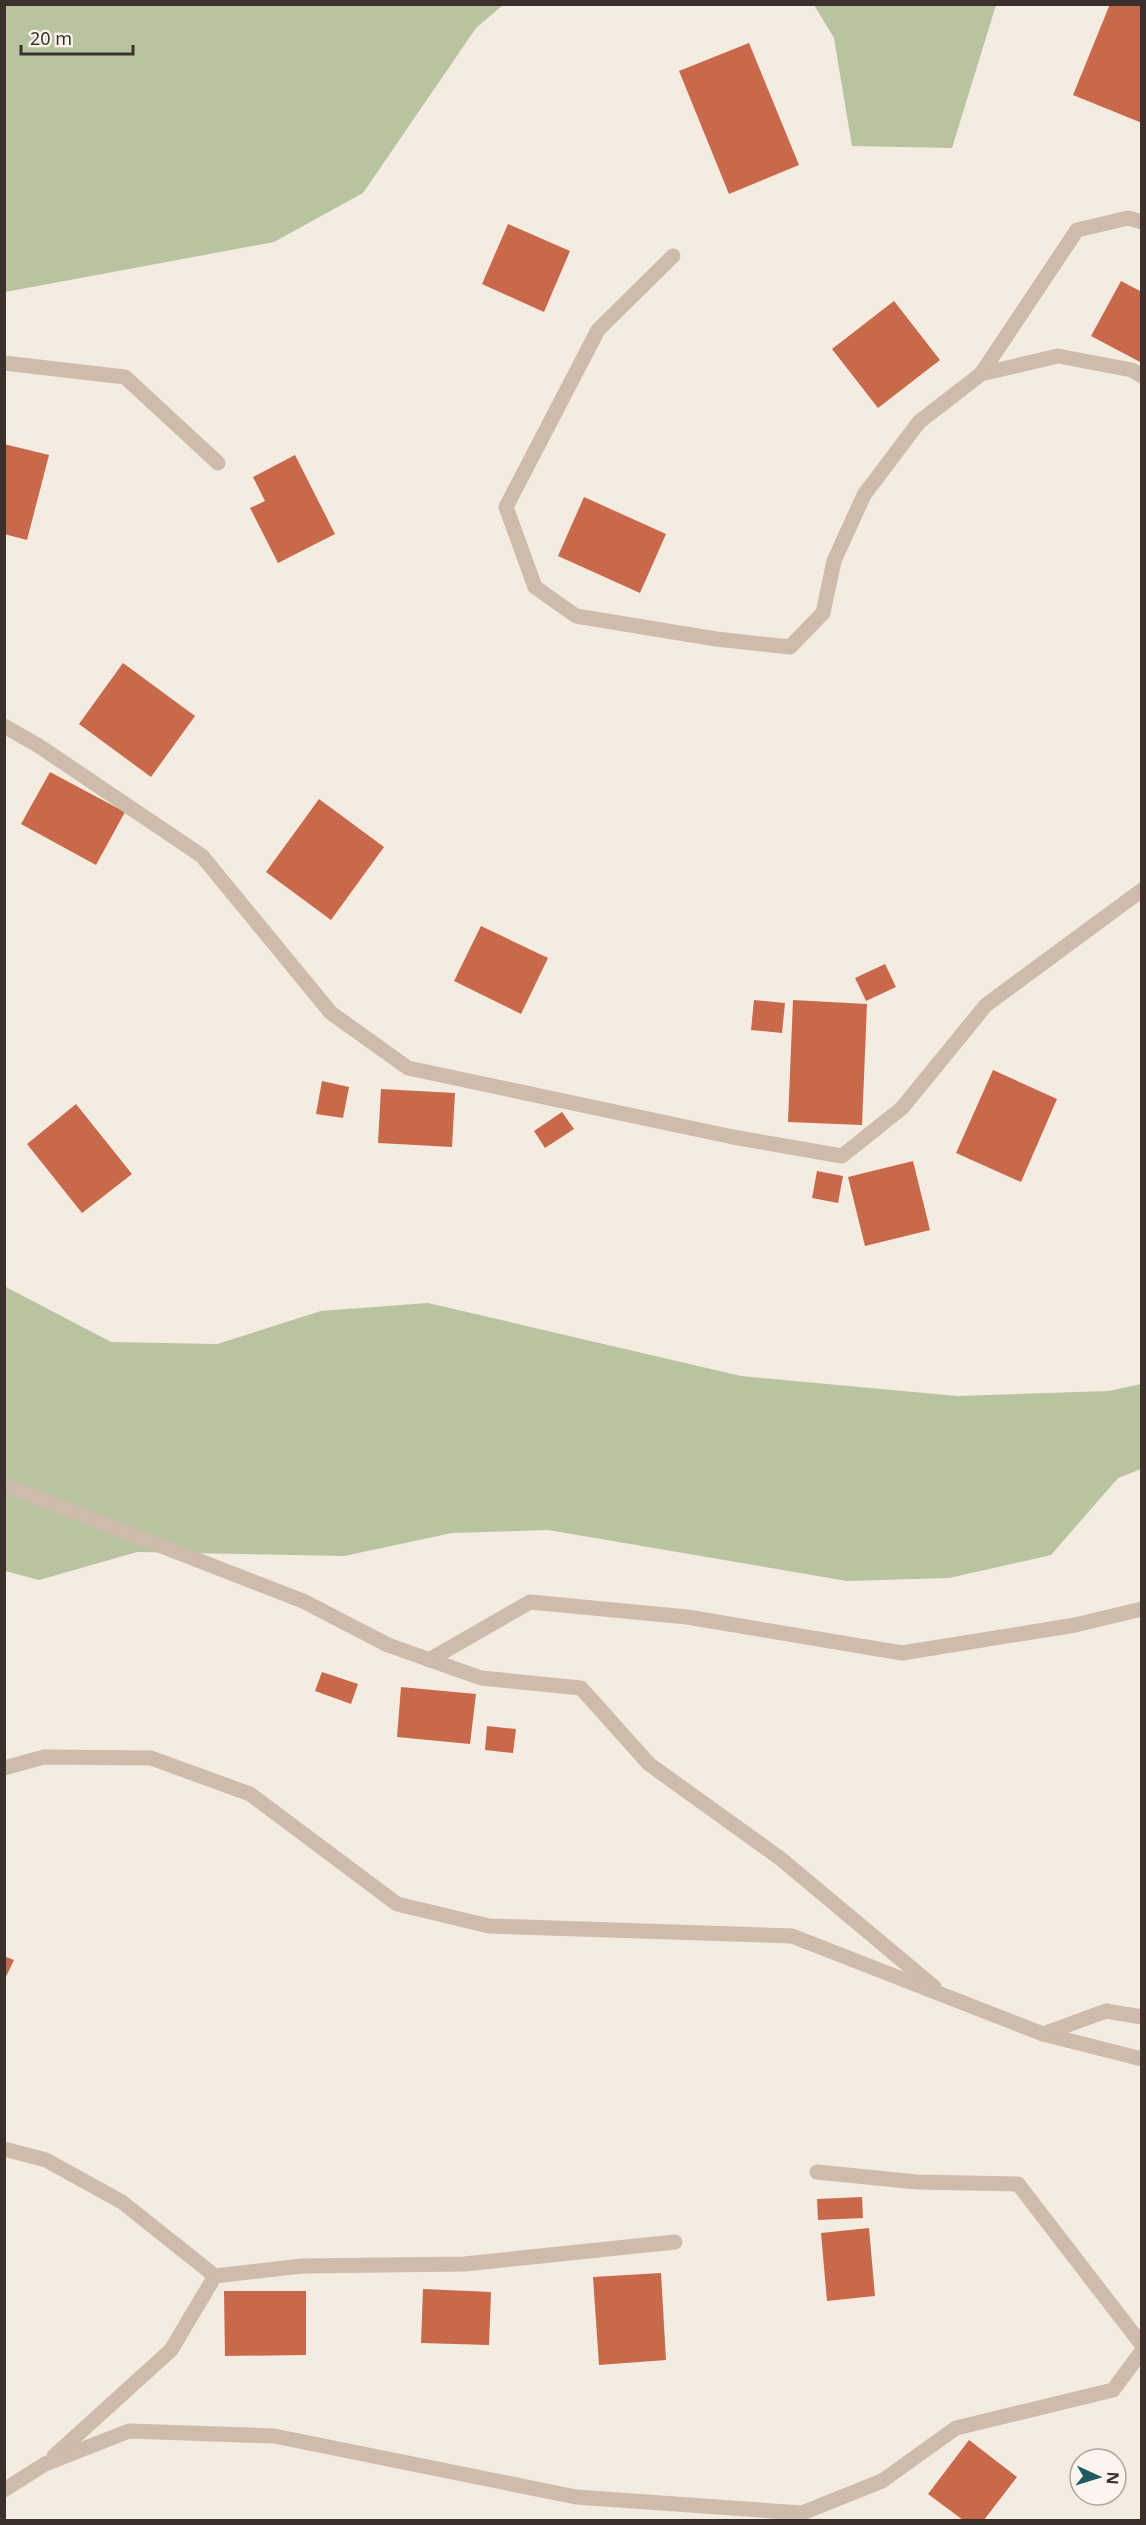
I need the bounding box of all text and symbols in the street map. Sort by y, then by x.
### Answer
scale bar [21,18,134,56]
text: 20 m [30,26,72,50]
north arrow [1068,2447,1128,2507]
text: N [1102,2471,1124,2485]

